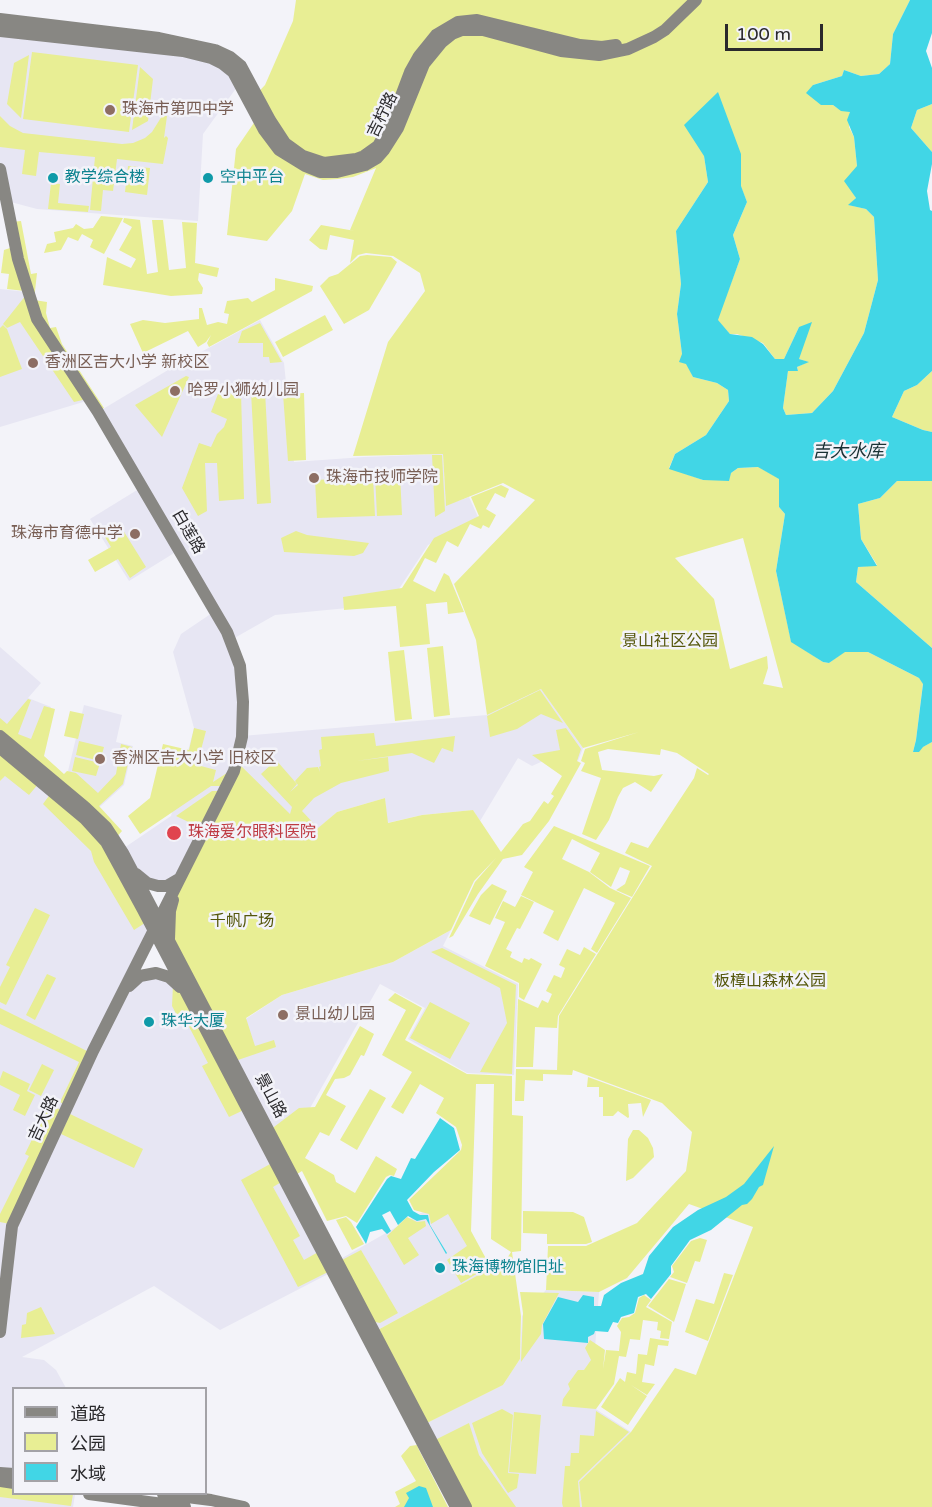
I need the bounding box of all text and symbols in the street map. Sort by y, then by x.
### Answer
scale bar [728,12,826,50]
text: 100 m [736,23,791,45]
street label: 吉柠路 [364,89,402,141]
place label: 珠海市第四中学 [122,100,234,120]
marker: 珠海市第四中学 [103,103,117,117]
place label: 教学综合楼 [65,168,145,188]
place label: 空中平台 [220,168,284,188]
marker: 教学综合楼 [46,171,60,185]
marker: 空中平台 [201,171,215,185]
place label: 香洲区吉大小学 新校区 [45,353,209,373]
marker: 香洲区吉大小学 新校区 [26,356,40,370]
place label: 哈罗小狮幼儿园 [187,381,299,401]
marker: 哈罗小狮幼儿园 [168,384,182,398]
water label: 吉大水库 [812,441,884,463]
place label: 珠海市技师学院 [326,468,438,488]
marker: 珠海市技师学院 [307,471,321,485]
street label: 白莲路 [168,506,208,558]
place label: 珠海市育德中学 [11,524,123,544]
marker: 珠海市育德中学 [128,527,142,541]
park label: 景山社区公园 [622,632,718,652]
place label: 香洲区吉大小学 旧校区 [112,749,276,769]
marker: 香洲区吉大小学 旧校区 [93,752,107,766]
place label: 珠海爱尔眼科医院 [188,823,316,843]
marker: 珠海爱尔眼科医院 [165,824,183,842]
park label: 千帆广场 [210,912,274,932]
park label: 板樟山森林公园 [714,972,826,992]
place label: 景山幼儿园 [295,1005,375,1025]
marker: 景山幼儿园 [276,1008,290,1022]
place label: 珠华大厦 [161,1012,225,1032]
marker: 珠华大厦 [142,1015,156,1029]
street label: 景山路 [250,1070,290,1122]
street label: 吉大路 [25,1093,63,1145]
place label: 珠海博物馆旧址 [452,1258,564,1278]
marker: 珠海博物馆旧址 [433,1261,447,1275]
legend [12,1387,207,1495]
text: 道路 [70,1403,106,1425]
text: 公园 [70,1433,106,1455]
text: 水域 [70,1463,106,1485]

